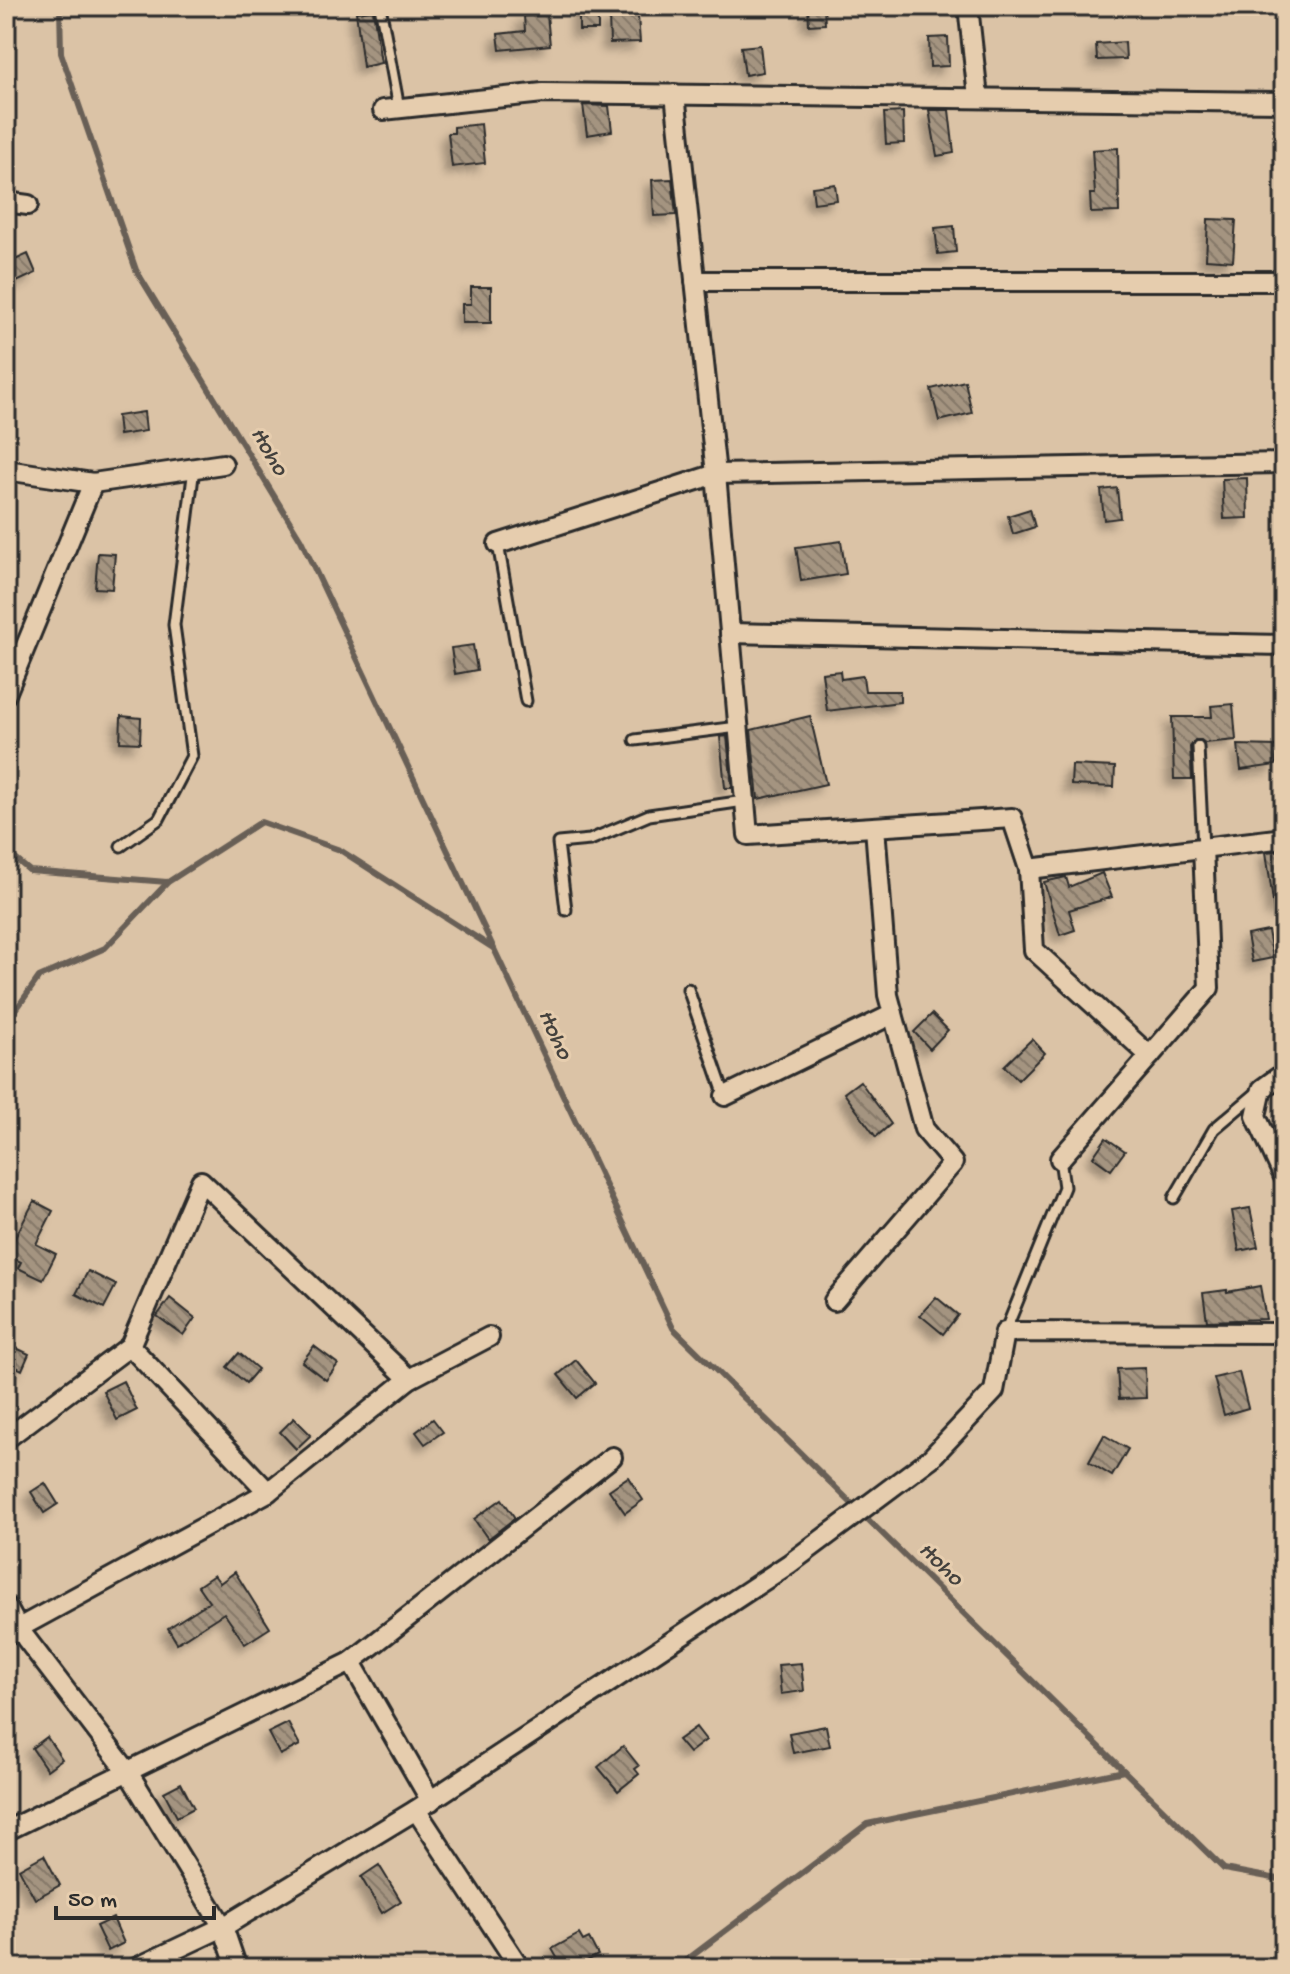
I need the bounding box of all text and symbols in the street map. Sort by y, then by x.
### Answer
water label: Hoho [242,422,294,483]
water label: Hoho [530,1006,579,1066]
water label: Hoho [911,1537,970,1594]
scale bar [56,1870,214,1920]
text: 50 m [68,1887,117,1916]

